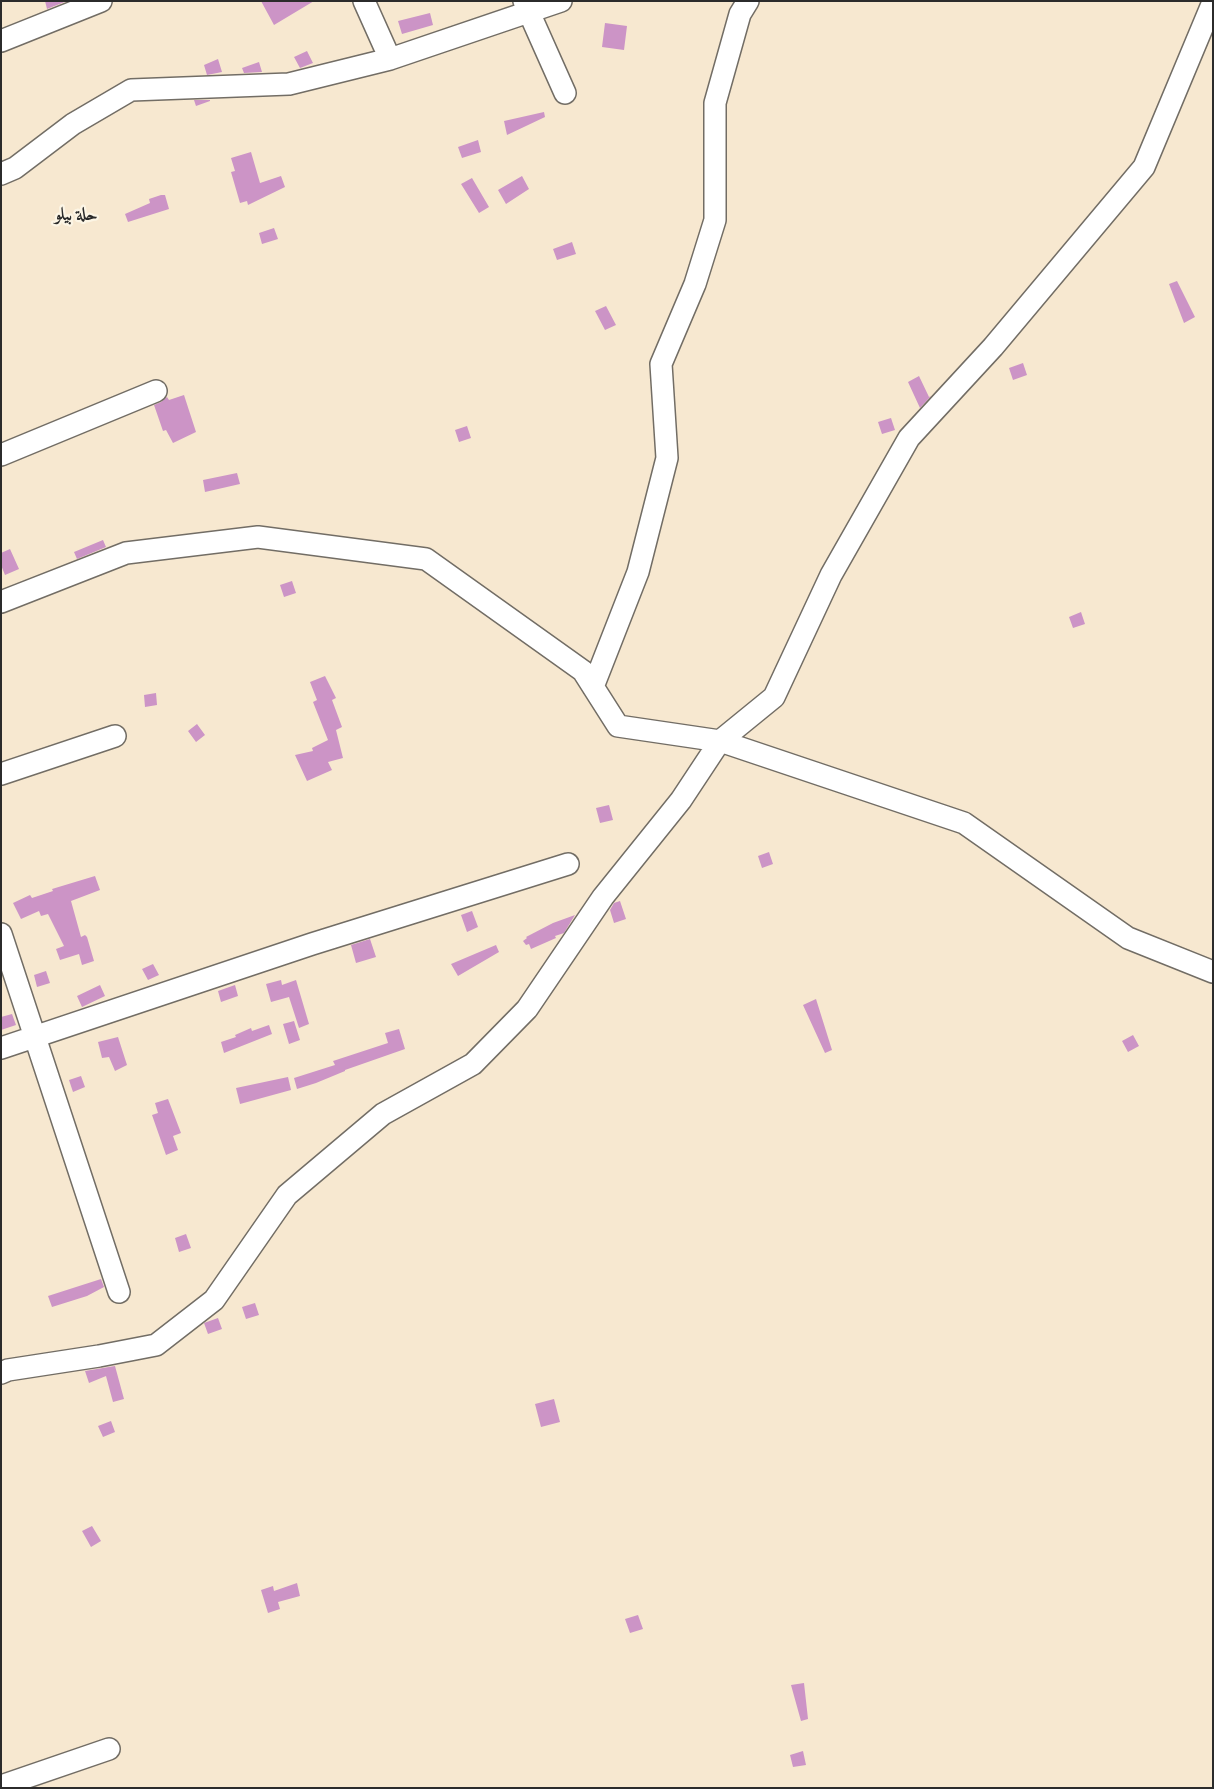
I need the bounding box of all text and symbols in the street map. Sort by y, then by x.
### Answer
district label: حلة بيلو [54,205,98,227]

